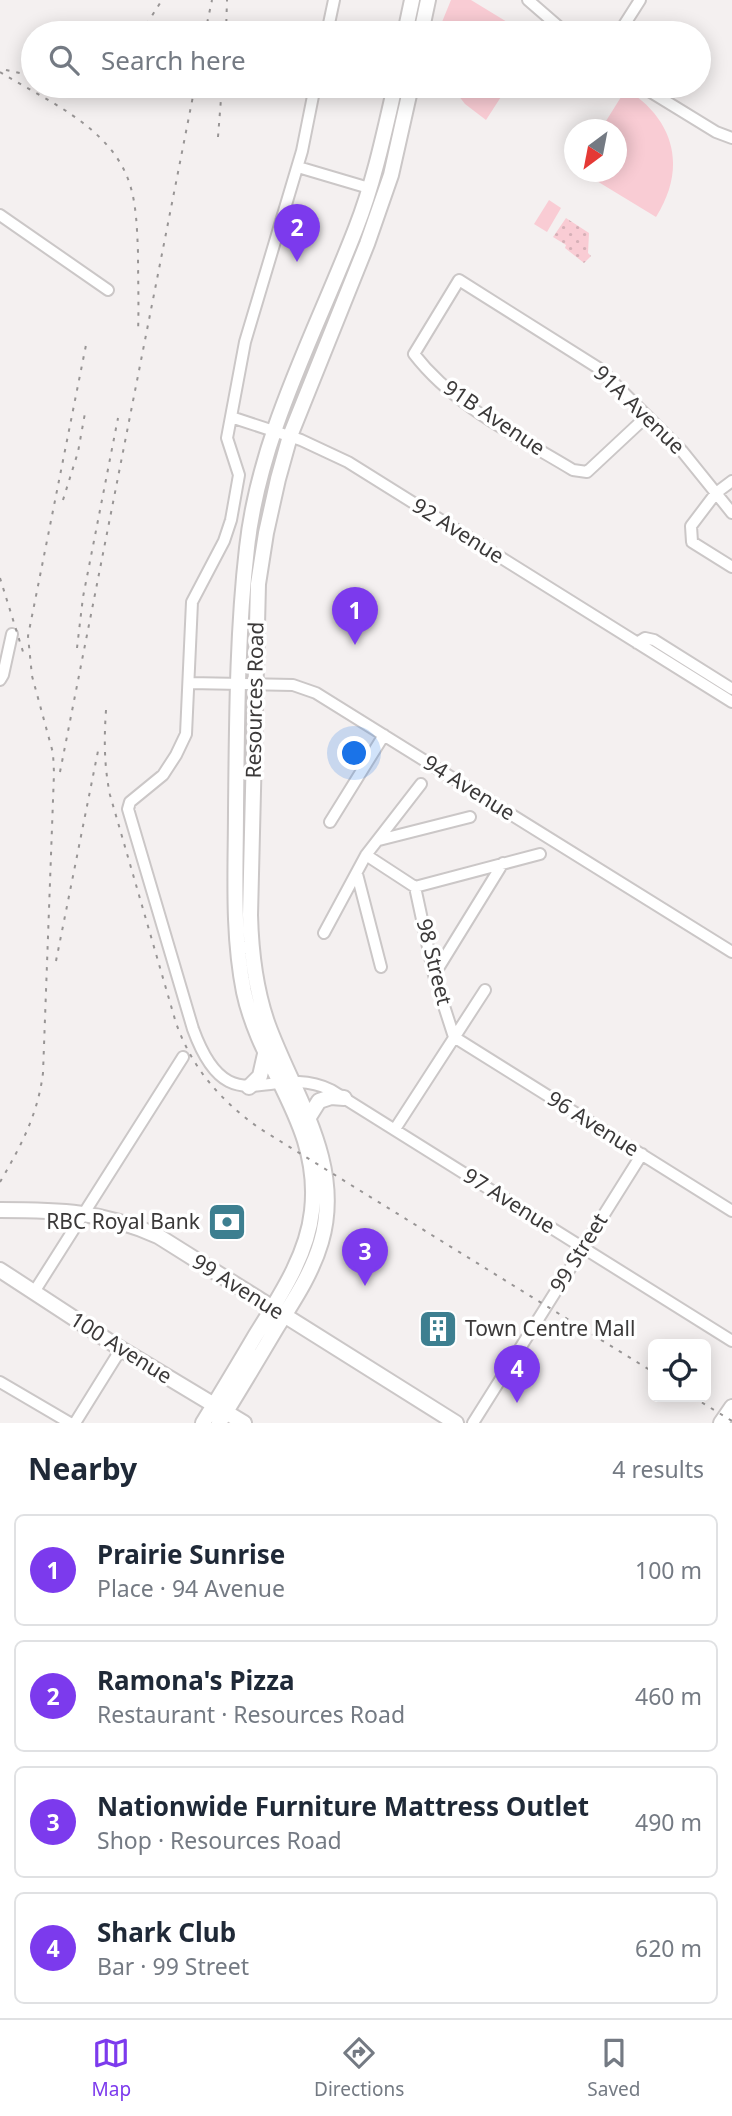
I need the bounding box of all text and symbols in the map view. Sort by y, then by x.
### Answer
search box [21,21,711,98]
icon: search [45,41,83,79]
text: Search here [101,42,246,78]
north arrow [564,119,627,182]
pin: 2 [274,204,320,262]
street label: 91A Avenue [588,359,691,460]
street label: 91B Avenue [438,373,551,461]
street label: 92 Avenue [407,491,510,569]
pin: 1 [332,587,378,645]
street label: Resources Road [239,621,269,779]
your location [337,736,371,770]
street label: 94 Avenue [418,748,521,826]
street label: 98 Street [411,916,459,1008]
street label: 96 Avenue [542,1084,645,1162]
street label: 97 Avenue [458,1161,561,1239]
bank icon: RBC Royal Bank [206,1201,248,1243]
place label: RBC Royal Bank [46,1207,201,1235]
street label: 99 Street [543,1207,614,1297]
pin: 3 [342,1228,388,1286]
street label: 99 Avenue [187,1247,290,1325]
street label: 100 Avenue [65,1305,178,1390]
building icon: Town Centre Mall [417,1308,459,1350]
place label: Town Centre Mall [465,1314,635,1342]
map controls [648,1339,711,1402]
button: locate [648,1339,711,1402]
pin: 4 [494,1345,540,1403]
text: Nearby [28,1448,137,1489]
text: 4 results [612,1453,704,1485]
text: Prairie Sunrise [97,1536,285,1572]
text: 1 [46,1554,60,1586]
text: 100 m [635,1554,702,1586]
text: Place · 94 Avenue [97,1572,285,1604]
text: Ramona's Pizza [97,1662,295,1698]
text: 2 [46,1680,60,1712]
text: 460 m [635,1680,702,1712]
text: Restaurant · Resources Road [97,1698,405,1730]
text: Nationwide Furniture Mattress Outlet [97,1788,589,1824]
text: 3 [46,1806,60,1838]
text: 490 m [635,1806,702,1838]
text: Shop · Resources Road [97,1824,342,1856]
text: Shark Club [97,1914,236,1950]
text: 4 [46,1932,60,1964]
text: 620 m [635,1932,702,1964]
text: Bar · 99 Street [97,1950,249,1982]
tab: Map [92,2034,131,2102]
tab: Directions [314,2034,404,2102]
tab: Saved [587,2034,640,2102]

